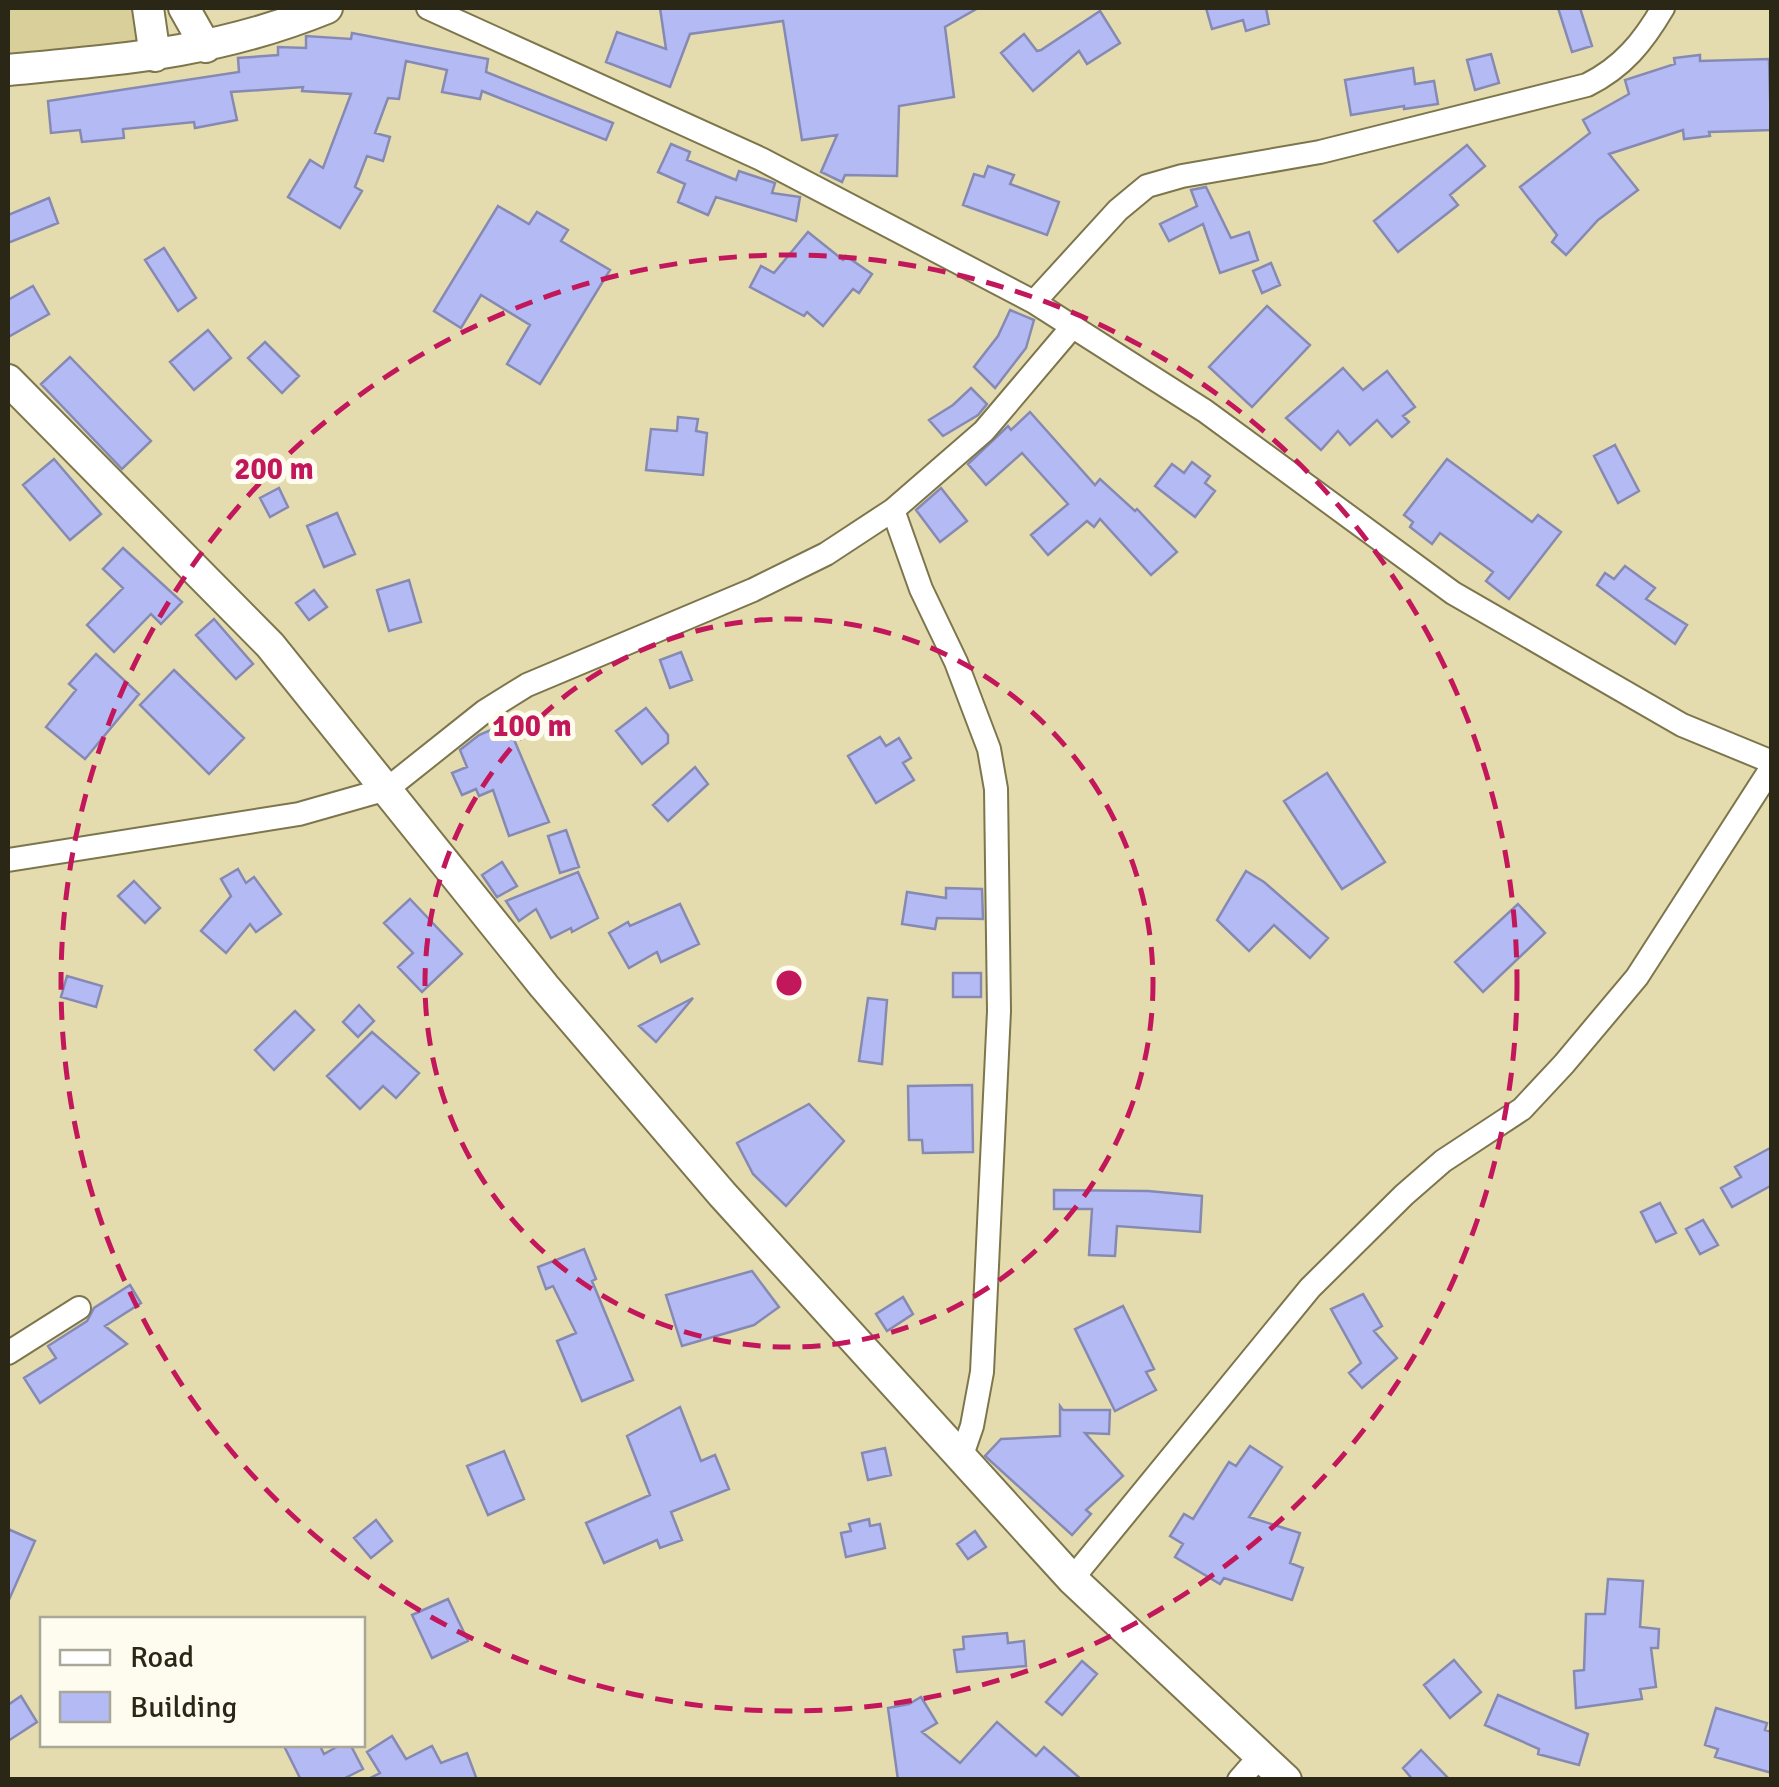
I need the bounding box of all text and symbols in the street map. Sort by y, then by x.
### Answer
text: 200 m [234,451,314,488]
text: 100 m [492,708,572,745]
centre of rings [771,965,807,1001]
legend [40,1617,365,1747]
text: Road [130,1639,194,1676]
text: Building [130,1689,237,1726]

